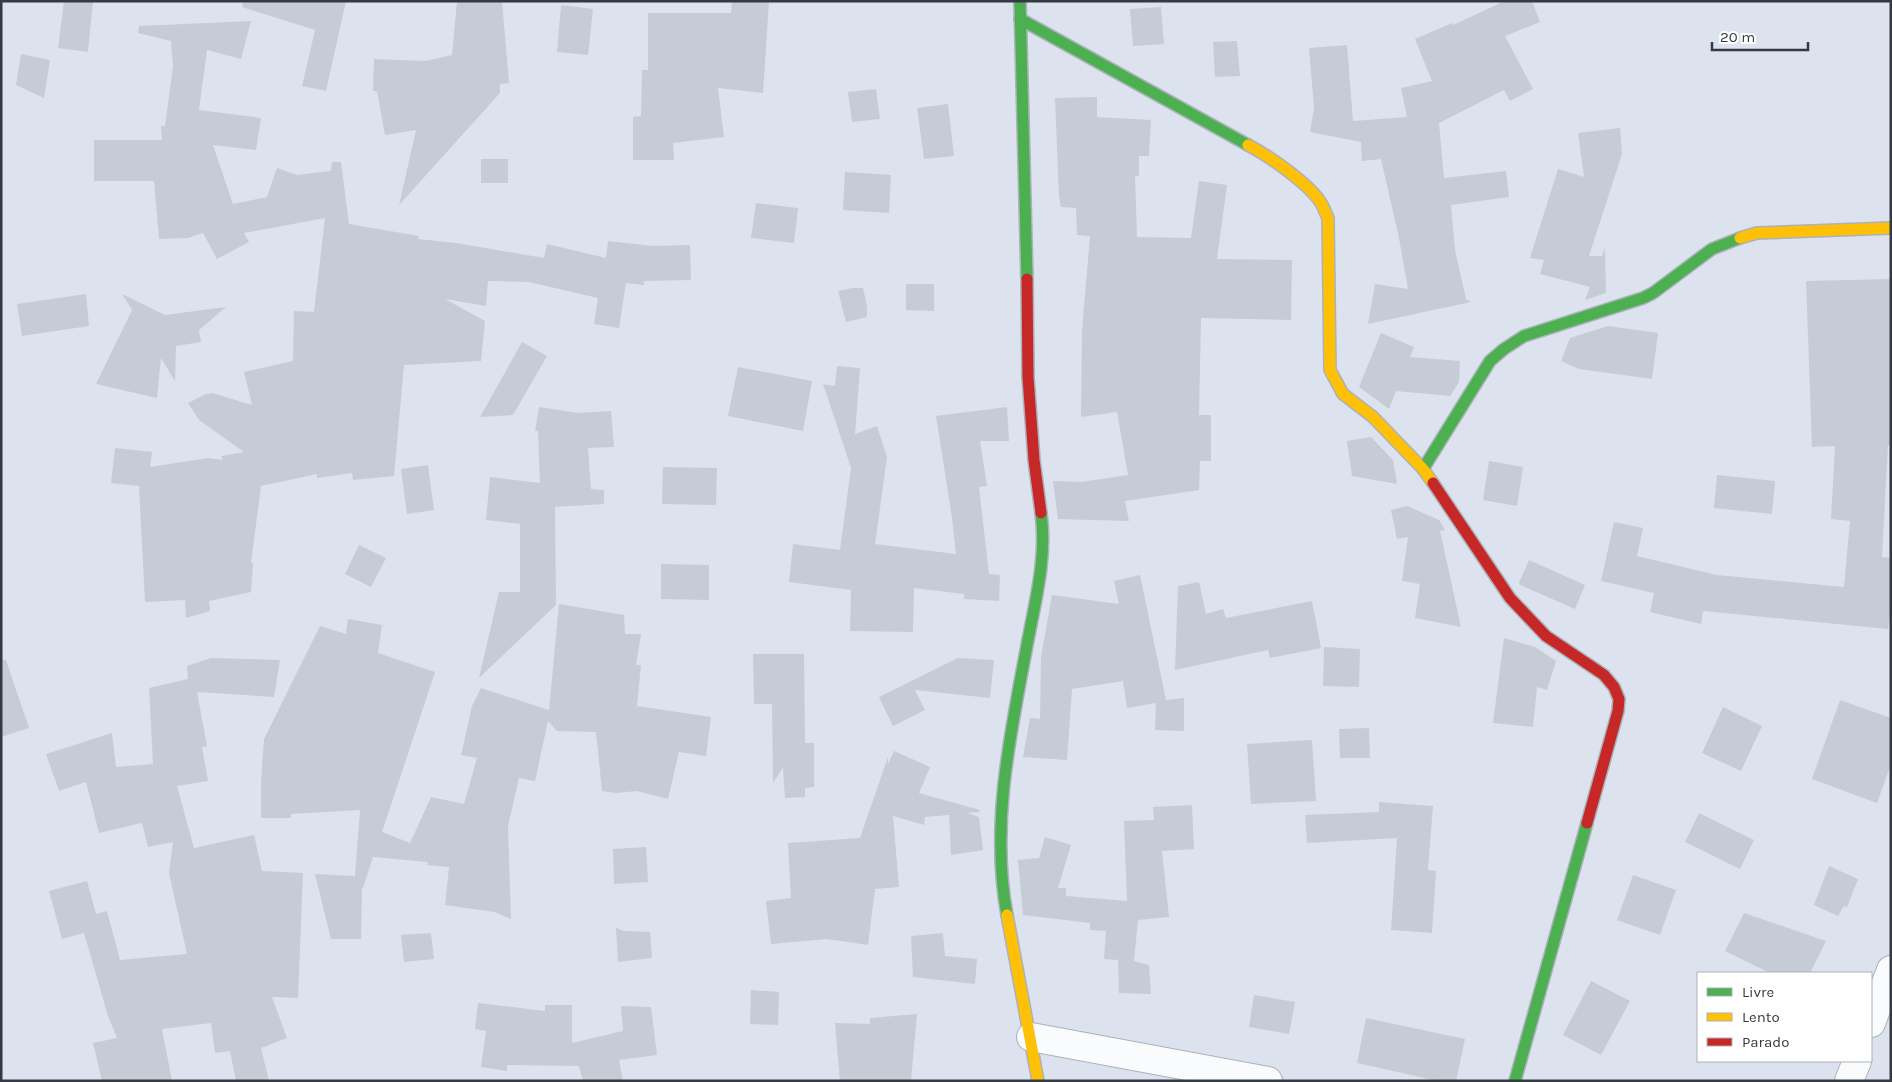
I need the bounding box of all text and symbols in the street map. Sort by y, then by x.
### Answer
scale bar [1712,20,1808,52]
text: 20 m [1720,28,1755,46]
legend [1697,972,1872,1062]
text: Livre [1742,983,1774,1001]
text: Lento [1742,1008,1780,1026]
text: Parado [1742,1033,1789,1051]

